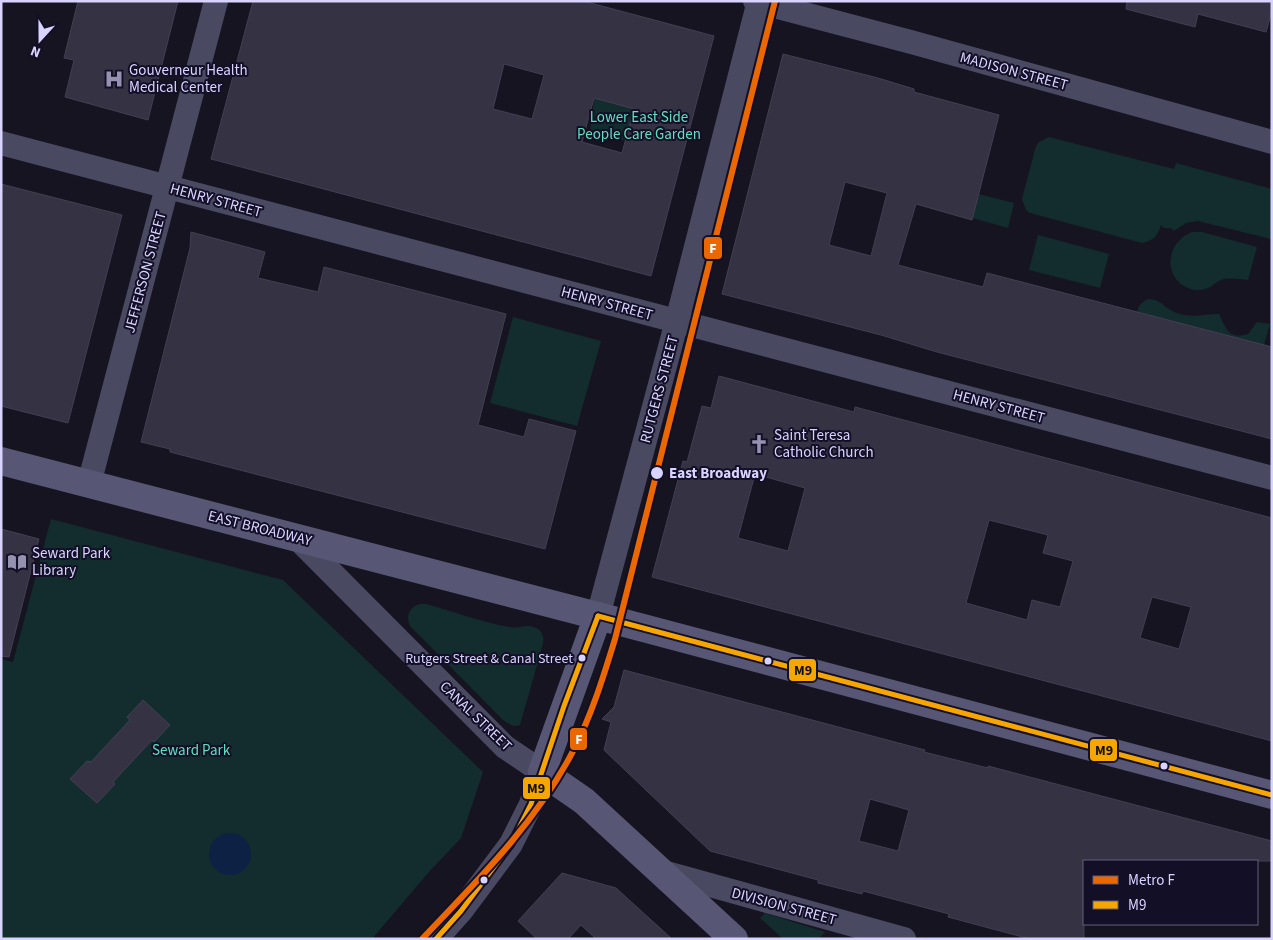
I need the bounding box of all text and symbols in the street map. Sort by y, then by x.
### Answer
north arrow [15,15,65,65]
text: N [28,40,44,62]
street label: MADISON STREET [958,47,1070,96]
place label: Gouverneur Health Medical Center [129,60,248,98]
hospital icon: Gouverneur Health Medical Center [103,68,125,90]
park label: Lower East Side People Care Garden [577,107,701,145]
street label: HENRY STREET [168,178,264,223]
street label: JEFFERSON STREET [119,209,172,335]
line badge: F [703,236,723,260]
text: F [709,239,717,259]
street label: HENRY STREET [559,281,655,326]
street label: RUTGERS STREET [635,333,684,445]
street label: HENRY STREET [951,384,1047,429]
place label: Saint Teresa Catholic Church [774,425,874,463]
church icon: Saint Teresa Catholic Church [748,433,770,455]
place label: East Broadway [669,463,767,484]
marker: East Broadway [649,465,665,481]
street label: EAST BROADWAY [206,505,315,552]
place label: Seward Park Library [32,543,111,581]
library icon: Seward Park Library [6,551,28,573]
place label: Rutgers Street & Canal Street [405,649,573,669]
marker: Rutgers Street & Canal Street [577,653,587,663]
unlabelled marker [763,656,773,666]
line badge: M9 [788,658,817,682]
text: M9 [794,661,812,681]
street label: CANAL STREET [435,677,516,756]
line badge: F [569,727,588,751]
text: F [575,730,583,750]
line badge: M9 [1089,738,1118,762]
park label: Seward Park [152,740,231,761]
text: M9 [1095,741,1113,761]
unlabelled marker [1159,761,1169,771]
line badge: M9 [522,776,551,800]
text: M9 [527,779,545,799]
legend [1083,860,1258,925]
text: Metro F [1128,870,1175,891]
unlabelled marker [479,875,489,885]
street label: DIVISION STREET [729,882,839,931]
text: M9 [1128,895,1146,916]

